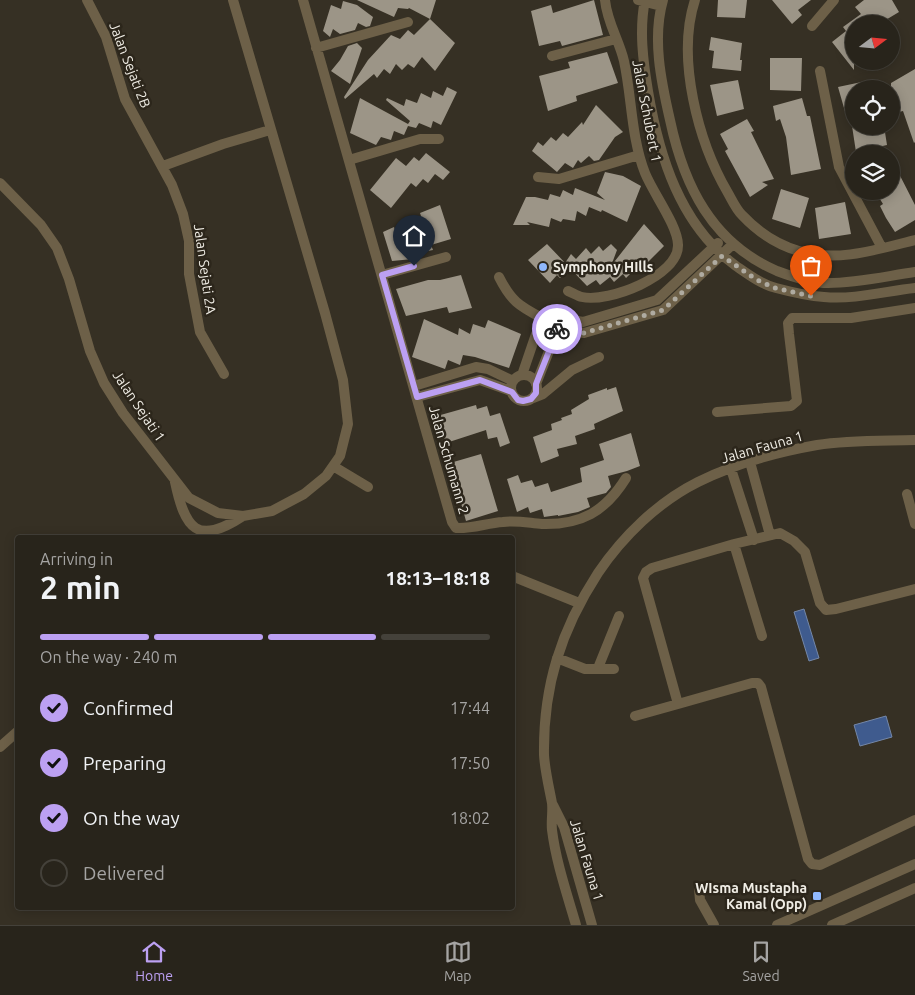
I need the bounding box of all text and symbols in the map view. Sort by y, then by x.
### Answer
north arrow [845,15,900,70]
map controls [845,15,900,200]
street label: Jalan Sejati 2B [106,20,154,110]
street label: Jalan Schubert 1 [629,59,665,163]
button: locate [845,80,900,135]
button: layers [845,145,900,200]
pin [393,215,435,266]
icon: home [400,222,428,250]
street label: Jalan Sejati 2A [191,223,219,315]
pin [790,245,832,296]
icon: bag [797,252,825,280]
place label: Symphony HIlls [553,259,654,275]
marker: Symphony HIlls [537,261,549,273]
courier [532,304,582,354]
icon: bike [543,315,571,343]
street label: Jalan Sejati 1 [109,368,169,444]
street label: Jalan Schumann 2 [426,404,472,516]
street label: Jalan Fauna 1 [719,428,805,466]
text: Arriving in [40,550,113,568]
text: 18:13–18:18 [385,567,490,589]
text: 2 min [40,569,121,605]
text: On the way · 240 m [40,648,177,666]
icon: check [40,694,68,722]
text: Confirmed [83,697,174,719]
text: 17:44 [450,699,490,717]
icon: check [40,749,68,777]
text: Preparing [83,752,167,774]
text: 17:50 [450,754,490,772]
icon: check [40,804,68,832]
text: On the way [83,807,180,829]
text: 18:02 [450,809,490,827]
street label: Jalan Fauna 1 [567,817,607,903]
text: Delivered [83,862,165,884]
place label: WIsma Mustapha Kamal (Opp) [695,880,807,912]
marker: WIsma Mustapha Kamal (Opp) [811,890,823,902]
tab: Home [135,938,173,984]
tab: Map [444,938,472,984]
tab: Saved [742,938,780,984]

